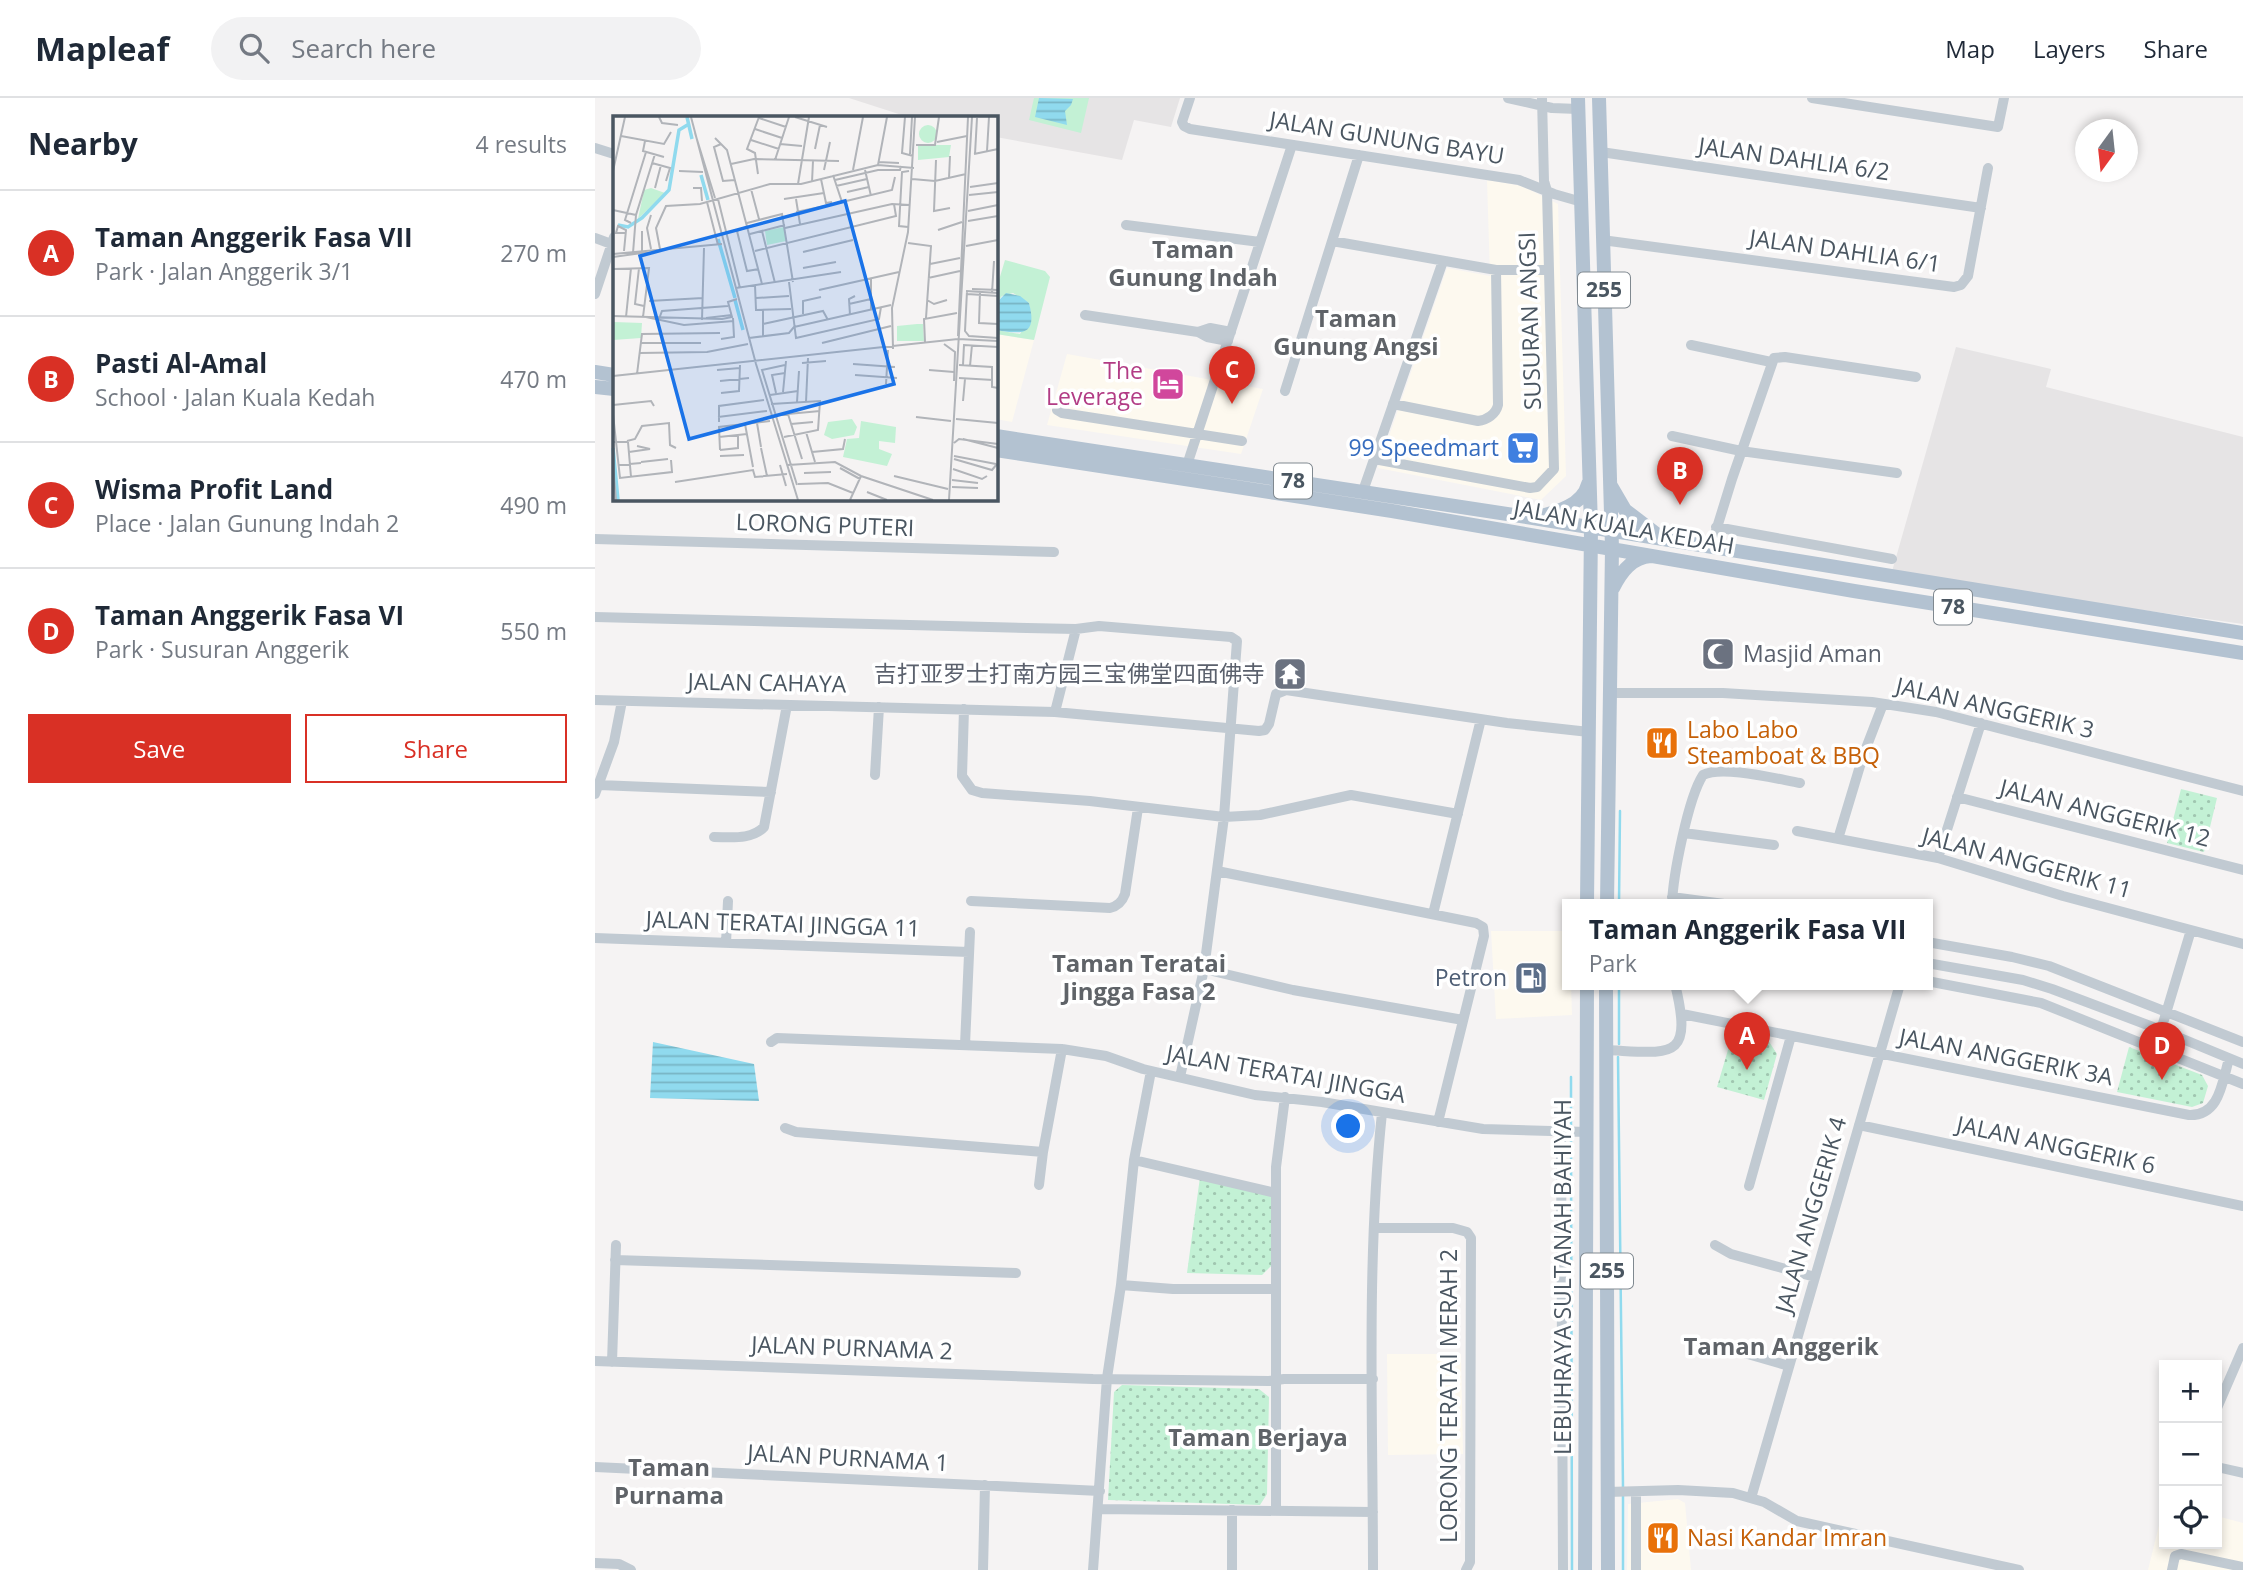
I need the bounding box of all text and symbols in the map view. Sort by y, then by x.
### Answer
search box [211,17,701,80]
text: Mapleaf [35,26,169,71]
icon: search [235,29,273,67]
text: Search here [291,30,436,66]
text: Map [1945,32,1995,65]
text: Layers [2033,32,2106,65]
text: Share [2144,32,2208,65]
street label: JALAN GUNUNG BAYU [1266,102,1507,171]
inset map [613,116,997,500]
north arrow [2075,119,2138,182]
text: Nearby [28,123,138,164]
text: 4 results [476,128,567,160]
street label: JALAN DAHLIA 6/2 [1695,128,1892,187]
text: Taman Anggerik Fasa VII [95,219,413,255]
street label: JALAN DAHLIA 6/1 [1746,220,1943,279]
street label: SUSURAN ANGSI [1510,231,1548,411]
district label: Taman Gunung Indah [1108,232,1278,293]
text: A [43,237,59,269]
text: 270 m [500,237,567,269]
text: Park · Jalan Anggerik 3/1 [95,255,353,287]
road number: 255 [1578,272,1630,308]
district label: Taman Gunung Angsi [1273,301,1439,362]
text: Pasti Al-Amal [95,345,267,381]
pin: C [1209,346,1255,404]
place label: The Leverage [1046,354,1143,412]
text: B [43,363,59,395]
text: 470 m [500,363,567,395]
hotel icon: The Leverage [1149,365,1187,403]
text: School · Jalan Kuala Kedah [95,381,375,413]
supermarket icon: 99 Speedmart [1504,429,1542,467]
place label: 99 Speedmart [1348,431,1499,463]
pin: B [1657,447,1703,505]
road number: 78 [1274,464,1312,498]
text: Wisma Profit Land [95,471,333,507]
text: C [44,489,58,521]
text: 490 m [500,489,567,521]
street label: JALAN KUALA KEDAH [1509,491,1737,561]
street label: LORONG PUTERI [735,505,915,543]
text: Place · Jalan Gunung Indah 2 [95,507,399,539]
road number: 78 [1934,589,1972,624]
text: Taman Anggerik Fasa VI [95,597,404,633]
text: D [42,615,60,647]
text: 550 m [500,615,567,647]
text: Park · Susuran Anggerik [95,633,349,665]
mosque icon: Masjid Aman [1699,635,1737,673]
place label: Masjid Aman [1743,637,1882,669]
temple icon: 吉打亚罗士打南方园三宝佛堂四面佛寺 [1271,655,1309,693]
place label: 吉打亚罗士打南方园三宝佛堂四面佛寺 [874,657,1265,689]
street label: JALAN CAHAYA [686,665,847,699]
street label: JALAN ANGGERIK 3 [1891,668,2097,745]
place label: Labo Labo Steamboat & BBQ [1687,713,1880,771]
button: Save [28,714,291,783]
button: Share [305,714,567,783]
restaurant icon: Labo Labo Steamboat & BBQ [1643,724,1681,762]
street label: JALAN ANGGERIK 12 [1995,770,2214,854]
street label: JALAN ANGGERIK 11 [1917,818,2136,905]
popup [1562,899,1933,990]
street label: JALAN TERATAI JINGGA 11 [643,902,921,944]
text: Taman Anggerik Fasa VII [1589,911,1906,947]
district label: Taman Teratai Jingga Fasa 2 [1052,946,1226,1007]
text: Park [1589,947,1637,979]
fuel station icon: Petron [1512,959,1550,997]
place label: Petron [1435,961,1507,993]
pin: A [1724,1012,1770,1070]
street label: JALAN ANGGERIK 3A [1895,1019,2116,1093]
pin: D [2139,1022,2185,1080]
street label: JALAN TERATAI JINGGA [1162,1036,1409,1110]
street label: LEBUHRAYA SULTANAH BAHIYAH [1546,1099,1578,1455]
street label: JALAN ANGGERIK 6 [1952,1107,2159,1181]
your location [1331,1109,1365,1143]
street label: JALAN ANGGERIK 4 [1766,1113,1853,1318]
street label: LORONG TERATAI MERAH 2 [1432,1249,1464,1543]
road number: 255 [1581,1254,1633,1288]
street label: JALAN PURNAMA 2 [749,1327,953,1367]
district label: Taman Anggerik [1683,1329,1879,1362]
map controls [2159,1360,2222,1549]
button: + [2159,1360,2222,1423]
district label: Taman Berjaya [1168,1420,1348,1453]
button: − [2159,1423,2222,1486]
street label: JALAN PURNAMA 1 [745,1436,950,1478]
district label: Taman Purnama [614,1450,724,1511]
button: locate [2159,1486,2222,1549]
restaurant icon: Nasi Kandar Imran [1644,1519,1682,1557]
place label: Nasi Kandar Imran [1687,1521,1887,1553]

